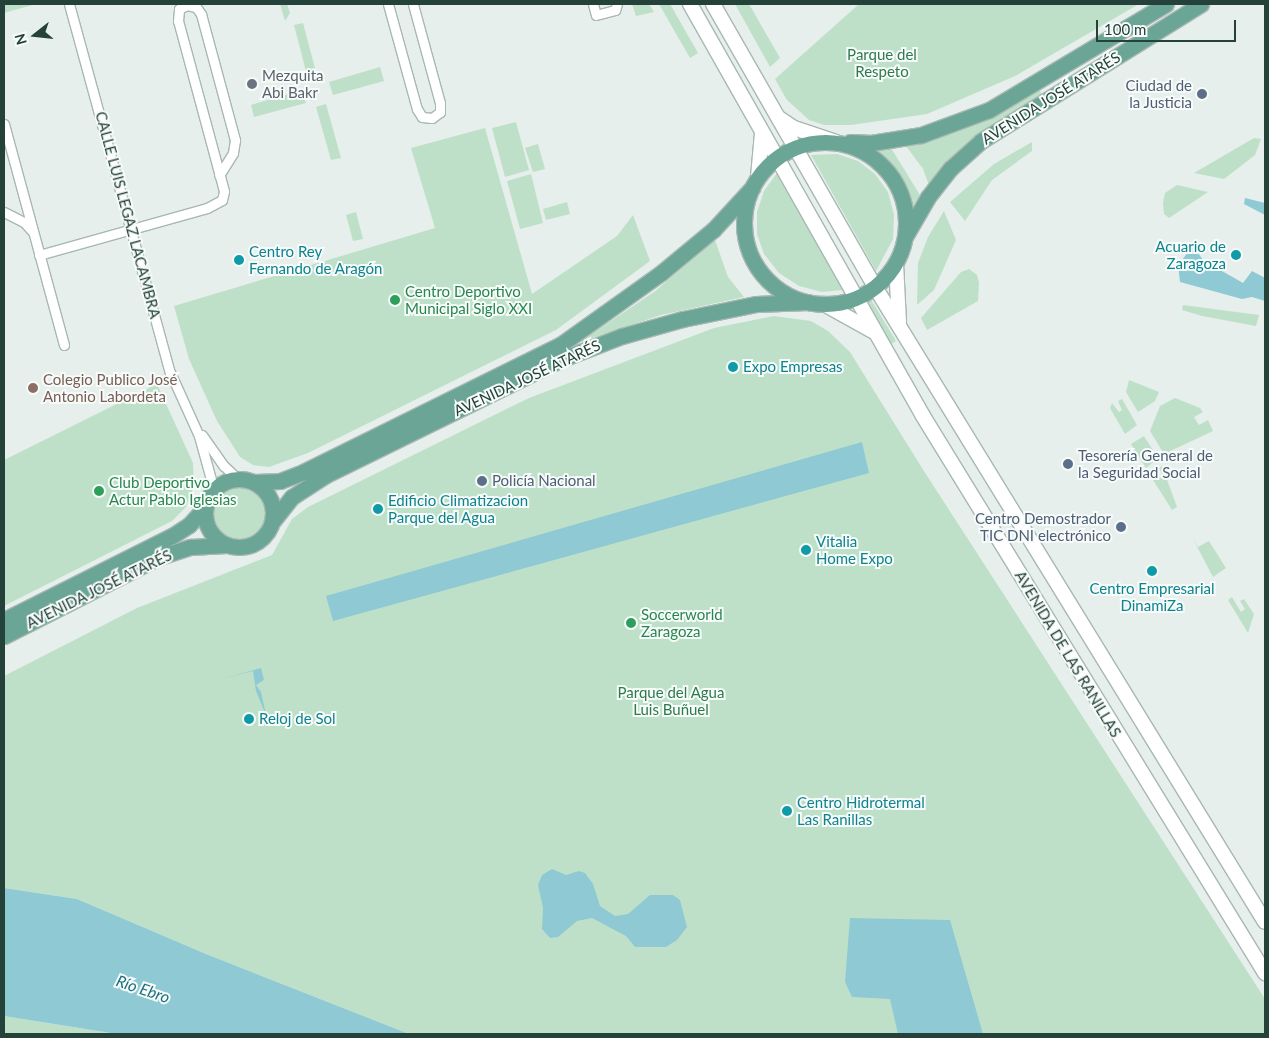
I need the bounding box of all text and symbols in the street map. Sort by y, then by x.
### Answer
north arrow [10,10,60,60]
scale bar [1099,10,1239,42]
text: 100 m [1104,20,1146,38]
text: N [10,32,30,47]
park label: Parque del Respeto [847,45,917,80]
street label: AVENIDA JOSÉ ATARÉS [978,48,1124,148]
place label: Mezquita Abi Bakr [262,66,323,101]
place label: Ciudad de la Justicia [1126,76,1192,111]
marker: Mezquita Abi Bakr [246,78,258,90]
marker: Ciudad de la Justicia [1196,88,1208,100]
street label: CALLE LUIS LEGAZ LACAMBRA [92,110,164,320]
place label: Acuario de Zaragoza [1155,237,1226,272]
place label: Centro Rey Fernando de Aragón [249,242,383,277]
marker: Acuario de Zaragoza [1230,249,1242,261]
marker: Centro Rey Fernando de Aragón [233,254,245,266]
place label: Centro Deportivo Municipal Siglo XXI [405,282,532,317]
marker: Centro Deportivo Municipal Siglo XXI [389,294,401,306]
street label: AVENIDA JOSÉ ATARÉS [450,336,604,420]
place label: Expo Empresas [743,358,843,376]
marker: Expo Empresas [727,361,739,373]
place label: Colegio Publico José Antonio Labordeta [43,370,178,405]
marker: Colegio Publico José Antonio Labordeta [27,382,39,394]
place label: Tesorería General de la Seguridad Social [1078,446,1213,481]
marker: Tesorería General de la Seguridad Social [1062,458,1074,470]
place label: Policía Nacional [492,472,596,490]
place label: Club Deportivo Actur Pablo Iglesias [109,473,237,508]
marker: Policía Nacional [476,475,488,487]
marker: Club Deportivo Actur Pablo Iglesias [93,485,105,497]
place label: Edificio Climatizacion Parque del Agua [388,491,528,526]
marker: Edificio Climatizacion Parque del Agua [372,503,384,515]
place label: Centro Demostrador TIC DNI electrónico [975,509,1111,544]
marker: Centro Demostrador TIC DNI electrónico [1115,521,1127,533]
place label: Vitalia Home Expo [816,532,893,567]
marker: Vitalia Home Expo [800,544,812,556]
street label: AVENIDA JOSÉ ATARÉS [23,546,175,632]
marker: Centro Empresarial DinamiZa [1146,565,1158,577]
street label: AVENIDA DE LAS RANILLAS [1011,567,1125,741]
place label: Centro Empresarial DinamiZa [1089,579,1215,614]
place label: Soccerworld Zaragoza [641,605,723,640]
marker: Soccerworld Zaragoza [625,617,637,629]
park label: Parque del Agua Luis Buñuel [617,683,725,718]
place label: Reloj de Sol [259,710,336,728]
marker: Reloj de Sol [243,713,255,725]
place label: Centro Hidrotermal Las Ranillas [797,793,925,828]
marker: Centro Hidrotermal Las Ranillas [781,805,793,817]
water label: Río Ebro [114,971,172,1007]

